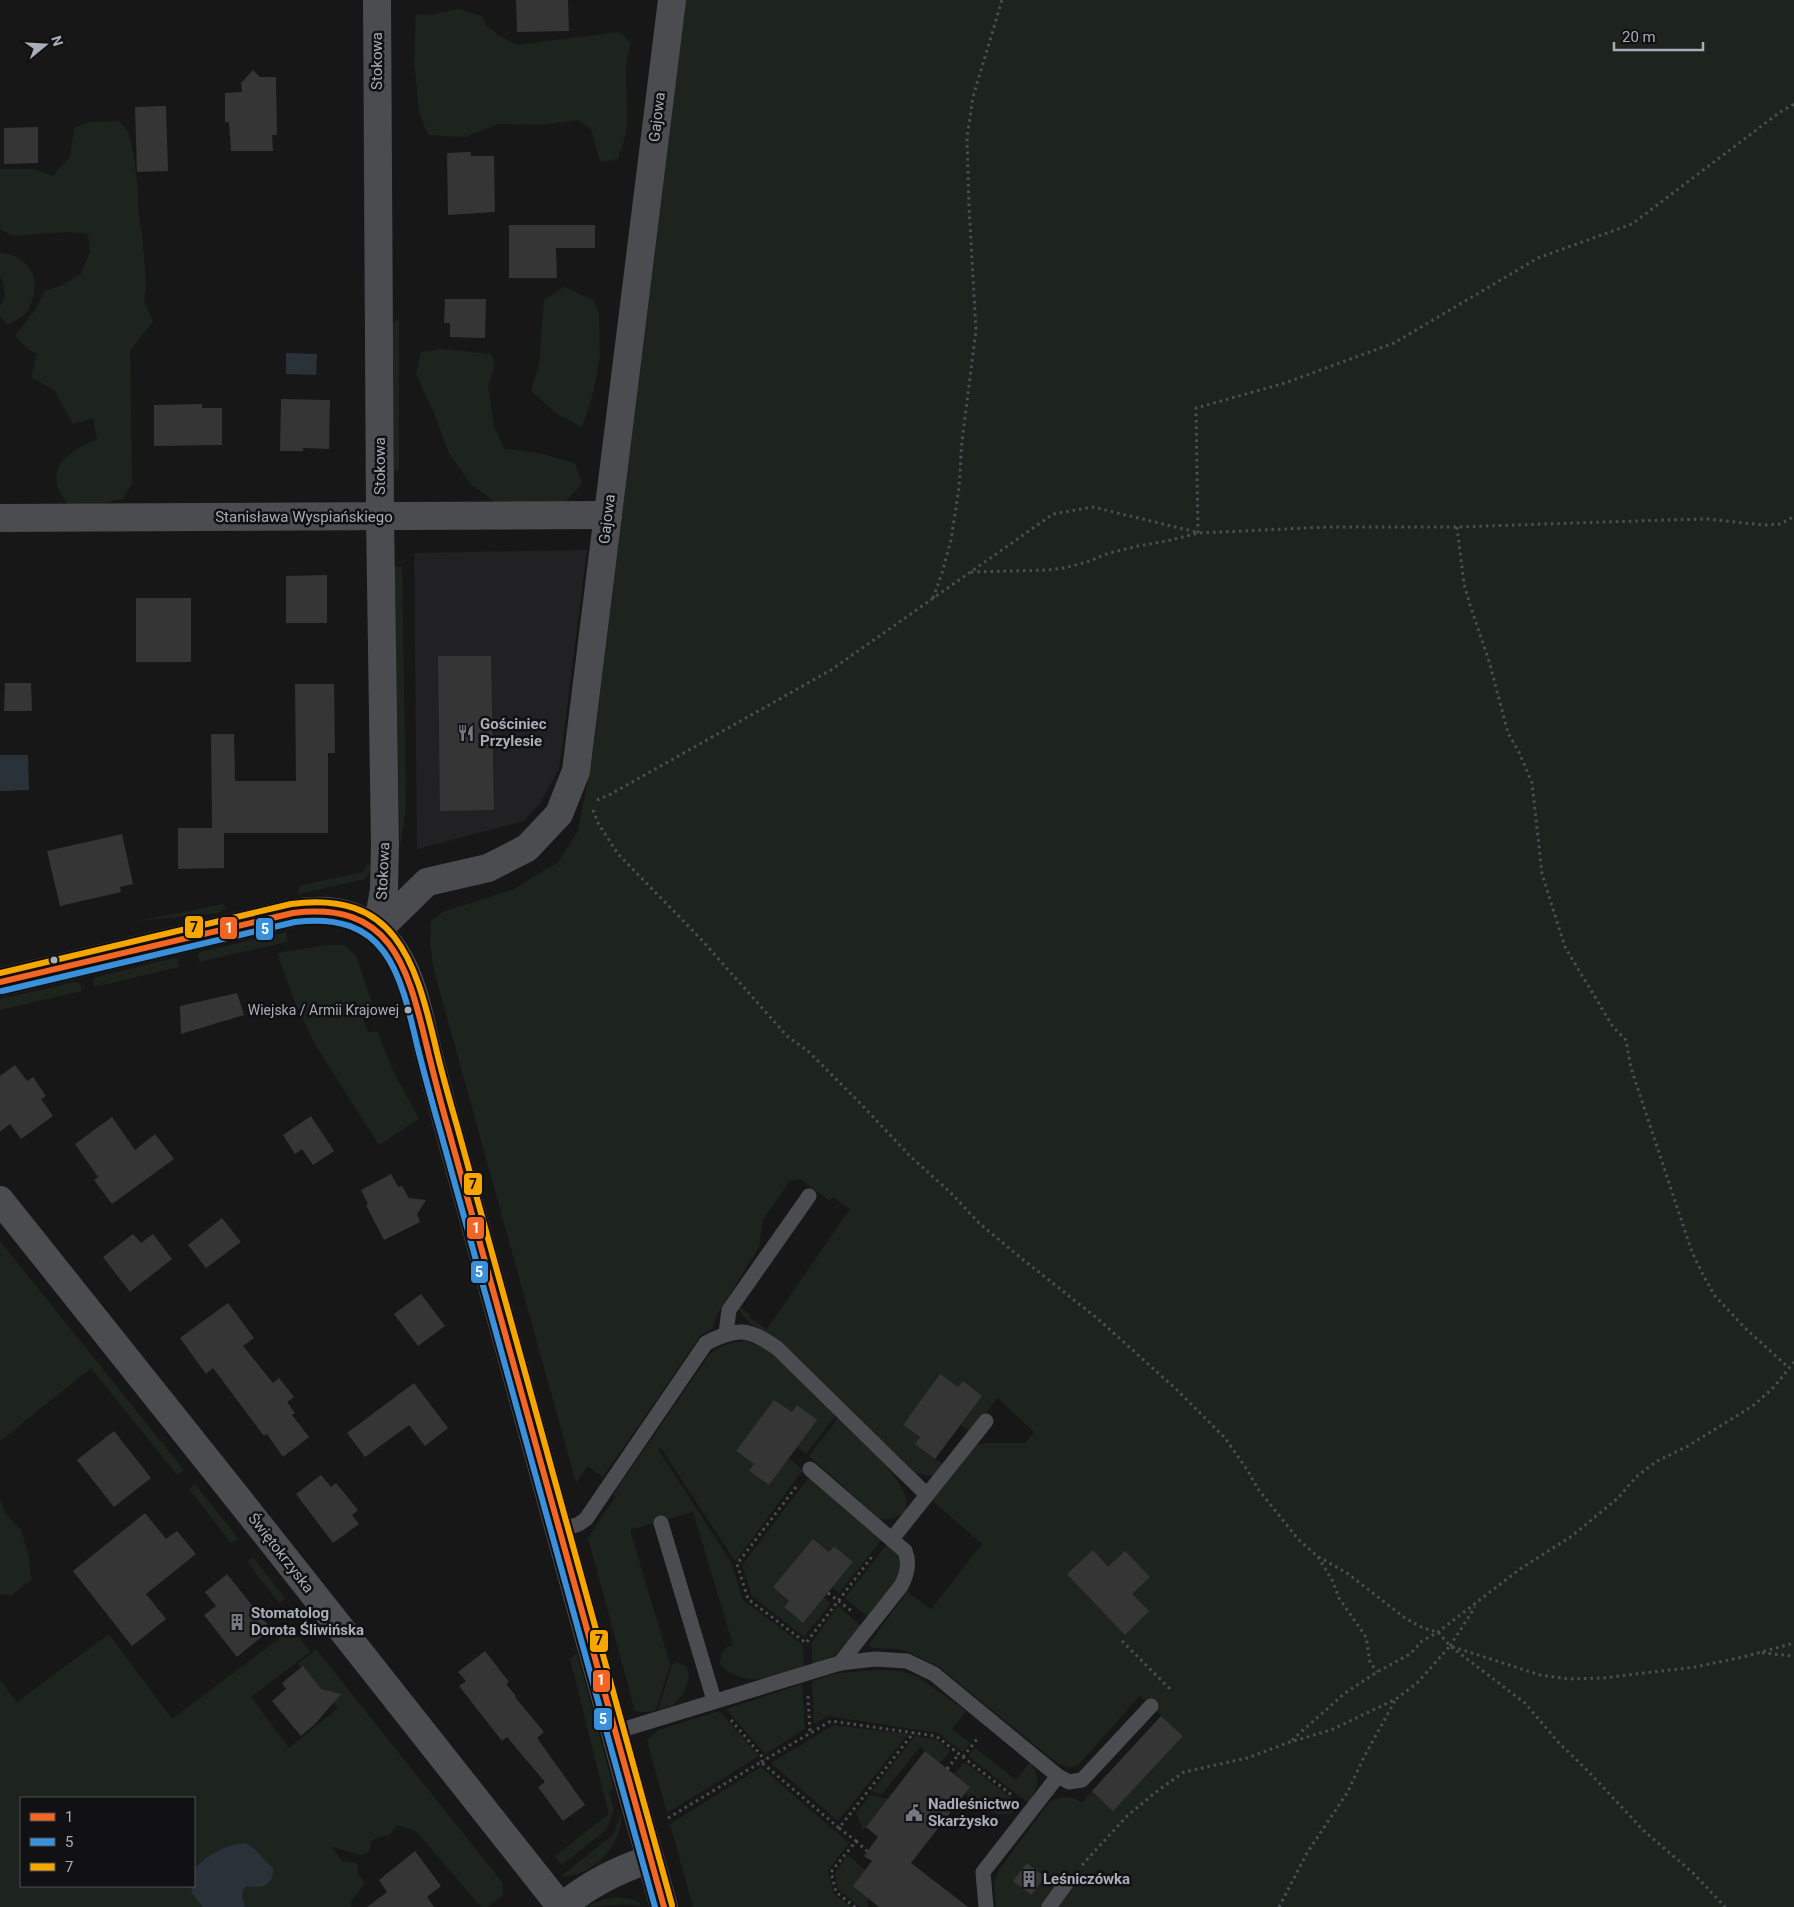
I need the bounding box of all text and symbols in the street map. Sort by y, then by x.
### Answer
north arrow [20,20,70,70]
scale bar [1614,20,1703,52]
text: 20 m [1622,28,1656,46]
street label: Stokowa [368,32,386,90]
text: N [48,34,67,48]
street label: Gajowa [645,91,669,143]
street label: Stokowa [371,437,389,495]
street label: Gajowa [595,493,619,545]
street label: Stanisława Wyspiańskiego [215,508,393,526]
place label: Gościniec Przylesie [480,715,547,750]
restaurant icon: Gościniec Przylesie [456,723,476,743]
street label: Stokowa [372,842,394,900]
line badge: 7 [184,915,204,939]
line badge: 1 [219,916,238,940]
line badge: 5 [255,917,274,941]
text: 7 [190,919,198,935]
text: 1 [225,920,233,936]
text: 5 [261,921,269,937]
unlabelled marker [49,955,59,965]
place label: Wiejska / Armii Krajowej [248,1002,399,1018]
marker: Wiejska / Armii Krajowej [403,1005,413,1015]
line badge: 7 [463,1172,483,1196]
text: 7 [469,1176,477,1192]
line badge: 1 [466,1216,485,1240]
text: 1 [472,1220,480,1236]
line badge: 5 [470,1260,489,1284]
text: 5 [475,1264,483,1280]
street label: Świętokrzyska [244,1510,318,1596]
place label: Stomatolog Dorota Śliwińska [251,1604,364,1639]
building icon: Stomatolog Dorota Śliwińska [227,1612,247,1632]
line badge: 7 [589,1629,609,1653]
text: 7 [595,1632,603,1648]
line badge: 1 [592,1669,611,1693]
text: 1 [597,1672,605,1688]
line badge: 5 [593,1707,613,1731]
text: 5 [599,1711,607,1727]
place label: Nadleśnictwo Skarżysko [928,1795,1020,1830]
legend [20,1797,195,1887]
public building icon: Nadleśnictwo Skarżysko [904,1803,924,1823]
text: 1 [65,1808,73,1826]
text: 5 [65,1833,73,1851]
text: 7 [65,1858,73,1876]
building icon: Leśniczówka [1019,1869,1039,1889]
place label: Leśniczówka [1043,1870,1130,1888]

